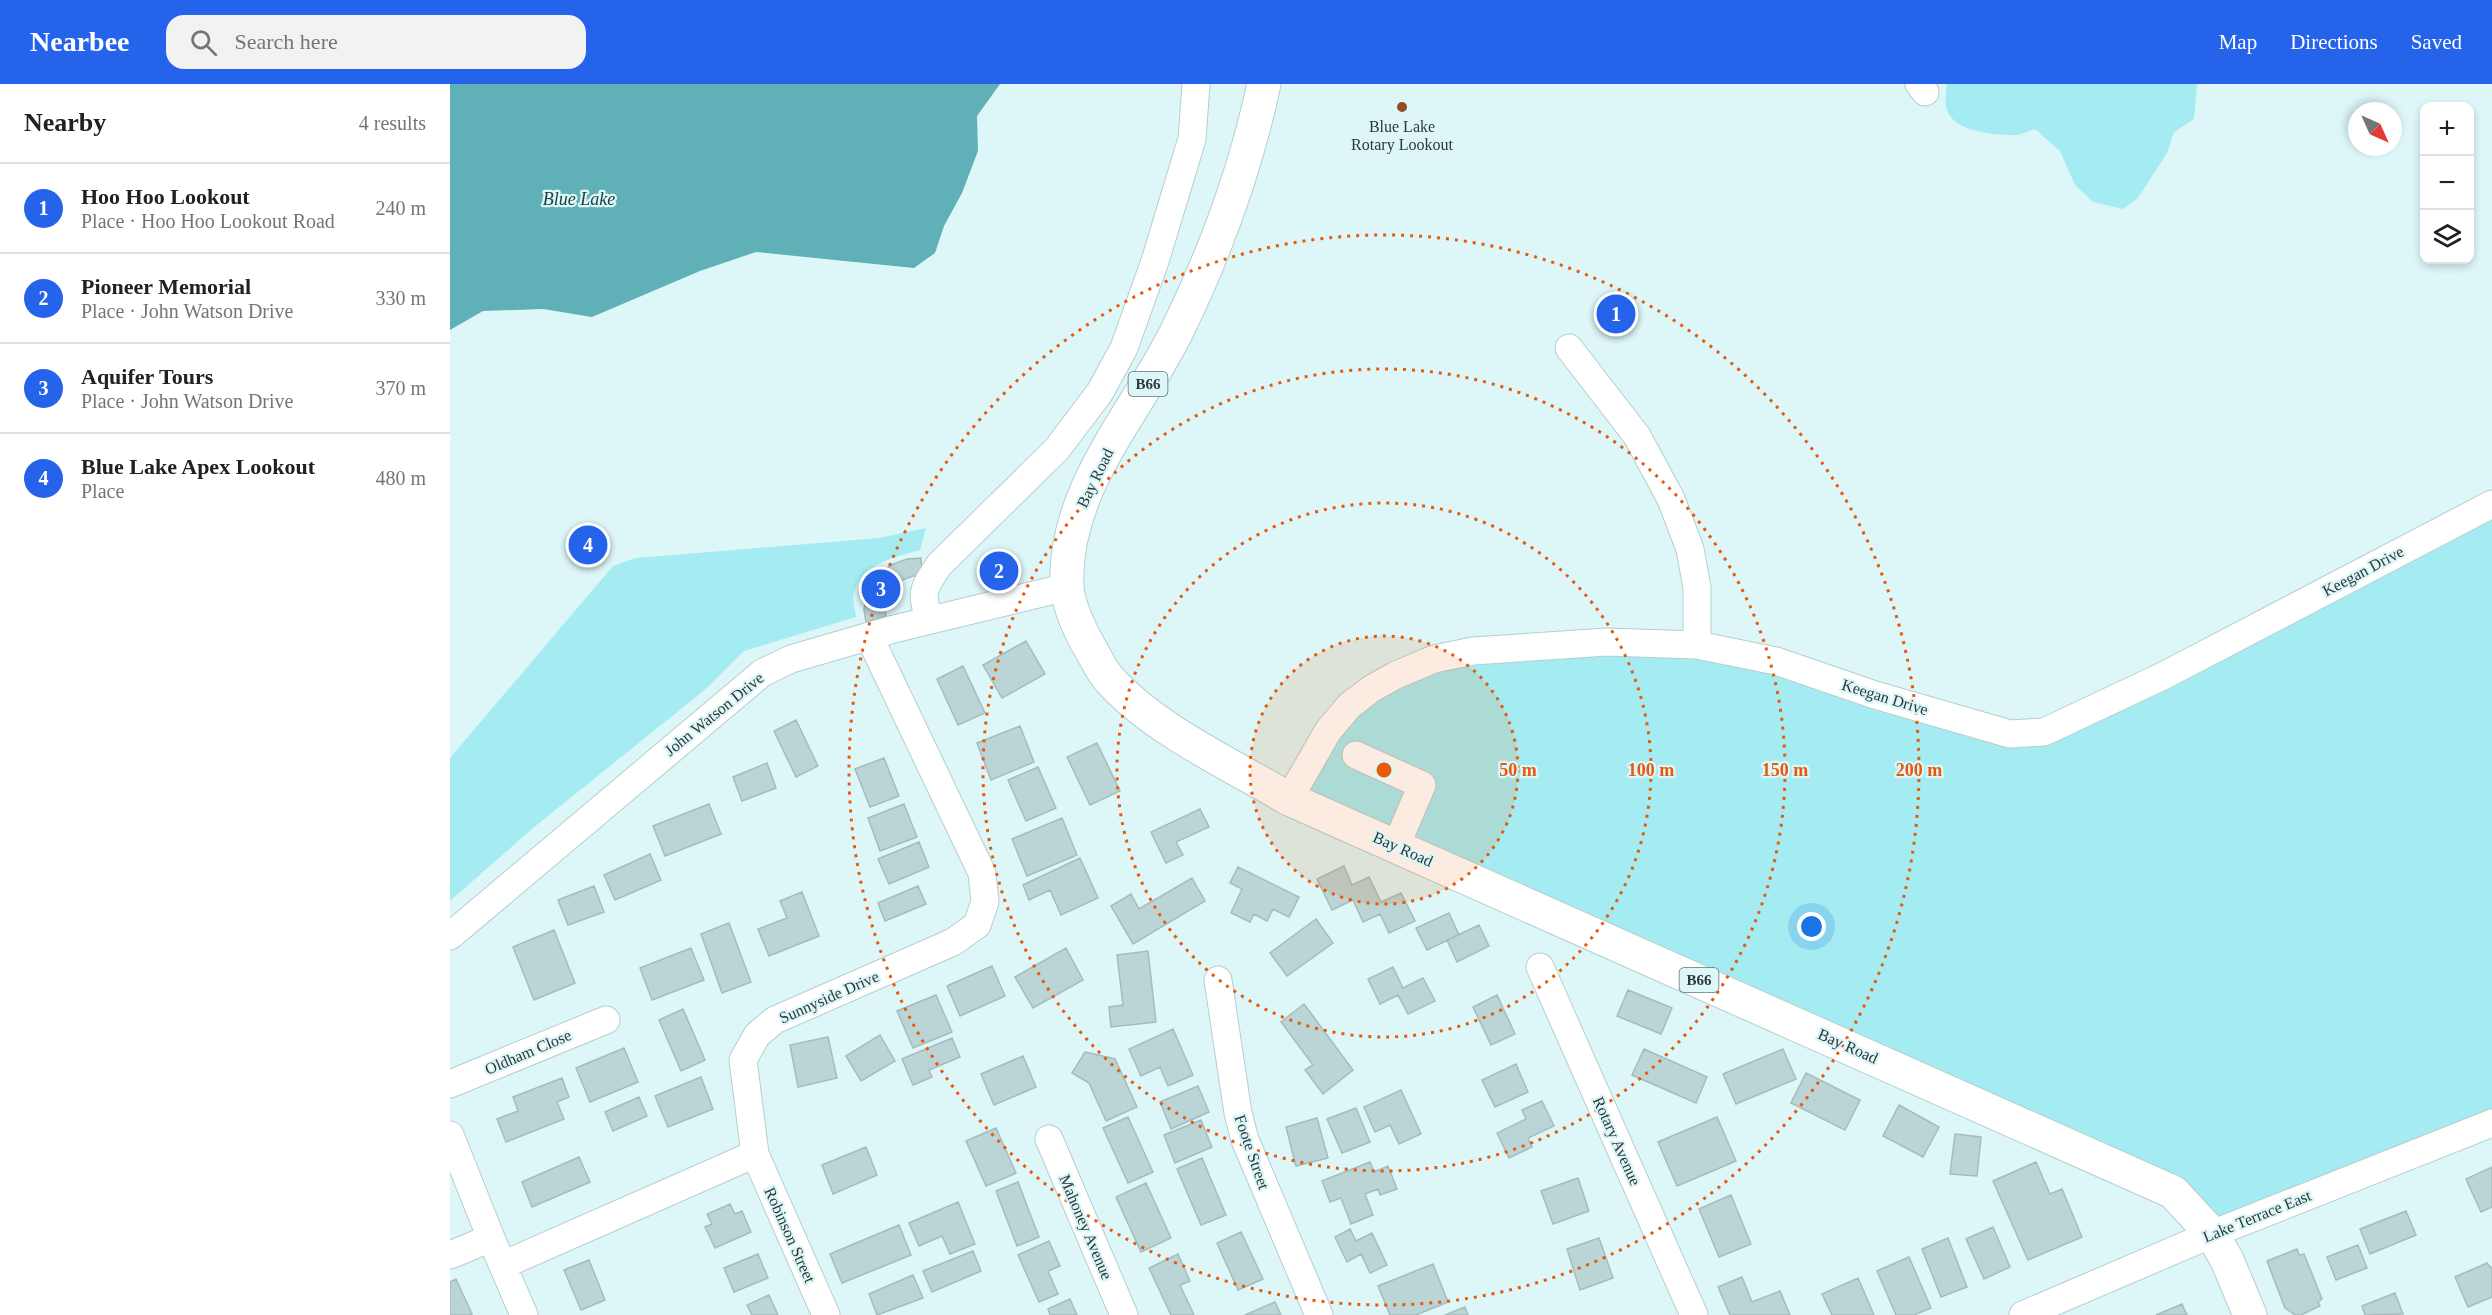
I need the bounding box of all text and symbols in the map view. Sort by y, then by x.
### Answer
search box [166,15,586,69]
text: Nearbee [30,26,130,57]
icon: search [187,26,220,59]
text: Search here [235,29,338,54]
text: Map [2219,30,2257,54]
text: Directions [2290,30,2378,54]
text: Saved [2411,30,2462,54]
marker: Blue Lake Rotary Lookout [1395,100,1409,114]
north arrow [2348,102,2402,156]
map controls [2420,102,2474,264]
button: + [2420,102,2474,156]
text: Nearby [24,108,106,137]
text: 4 results [359,112,426,134]
place label: Blue Lake Rotary Lookout [1351,118,1453,154]
button: − [2420,156,2474,210]
text: Hoo Hoo Lookout [81,184,250,209]
water label: Blue Lake [543,189,615,209]
text: 1 [39,197,49,219]
text: 240 m [375,197,426,219]
text: Place · Hoo Hoo Lookout Road [81,210,335,232]
button: layers [2420,210,2474,264]
text: Pioneer Memorial [81,274,251,299]
text: 2 [39,287,49,309]
text: 330 m [375,287,426,309]
pin: 1 [1596,292,1636,336]
text: Place · John Watson Drive [81,300,293,322]
text: Aquifer Tours [81,364,213,389]
road number: B66 [1128,372,1168,396]
text: 3 [39,377,49,399]
text: 370 m [375,377,426,399]
text: Place · John Watson Drive [81,390,293,412]
street label: Bay Road [1073,446,1117,511]
text: Blue Lake Apex Lookout [81,454,315,479]
text: 4 [39,467,49,489]
text: 480 m [375,467,426,489]
text: Place [81,480,124,502]
pin: 4 [568,522,608,568]
street label: Keegan Drive [2320,543,2407,600]
pin: 2 [980,548,1018,594]
pin: 3 [862,566,900,612]
street label: John Watson Drive [661,669,767,759]
street label: Keegan Drive [1840,676,1930,719]
centre of rings [1374,760,1394,780]
text: 50 m [1499,760,1537,780]
text: 100 m [1628,760,1674,780]
text: 150 m [1762,760,1808,780]
text: 200 m [1896,760,1942,780]
street label: Bay Road [1370,828,1435,871]
your location [1797,912,1826,941]
street label: Sunnyside Drive [777,967,882,1027]
road number: B66 [1680,968,1718,992]
street label: Bay Road [1815,1025,1880,1068]
street label: Oldham Close [482,1026,574,1078]
street label: Rotary Avenue [1589,1094,1644,1188]
street label: Foote Street [1231,1112,1273,1192]
street label: Mahoney Avenue [1055,1172,1116,1282]
street label: Robinson Street [761,1185,819,1286]
street label: Lake Terrace East [2201,1186,2314,1245]

